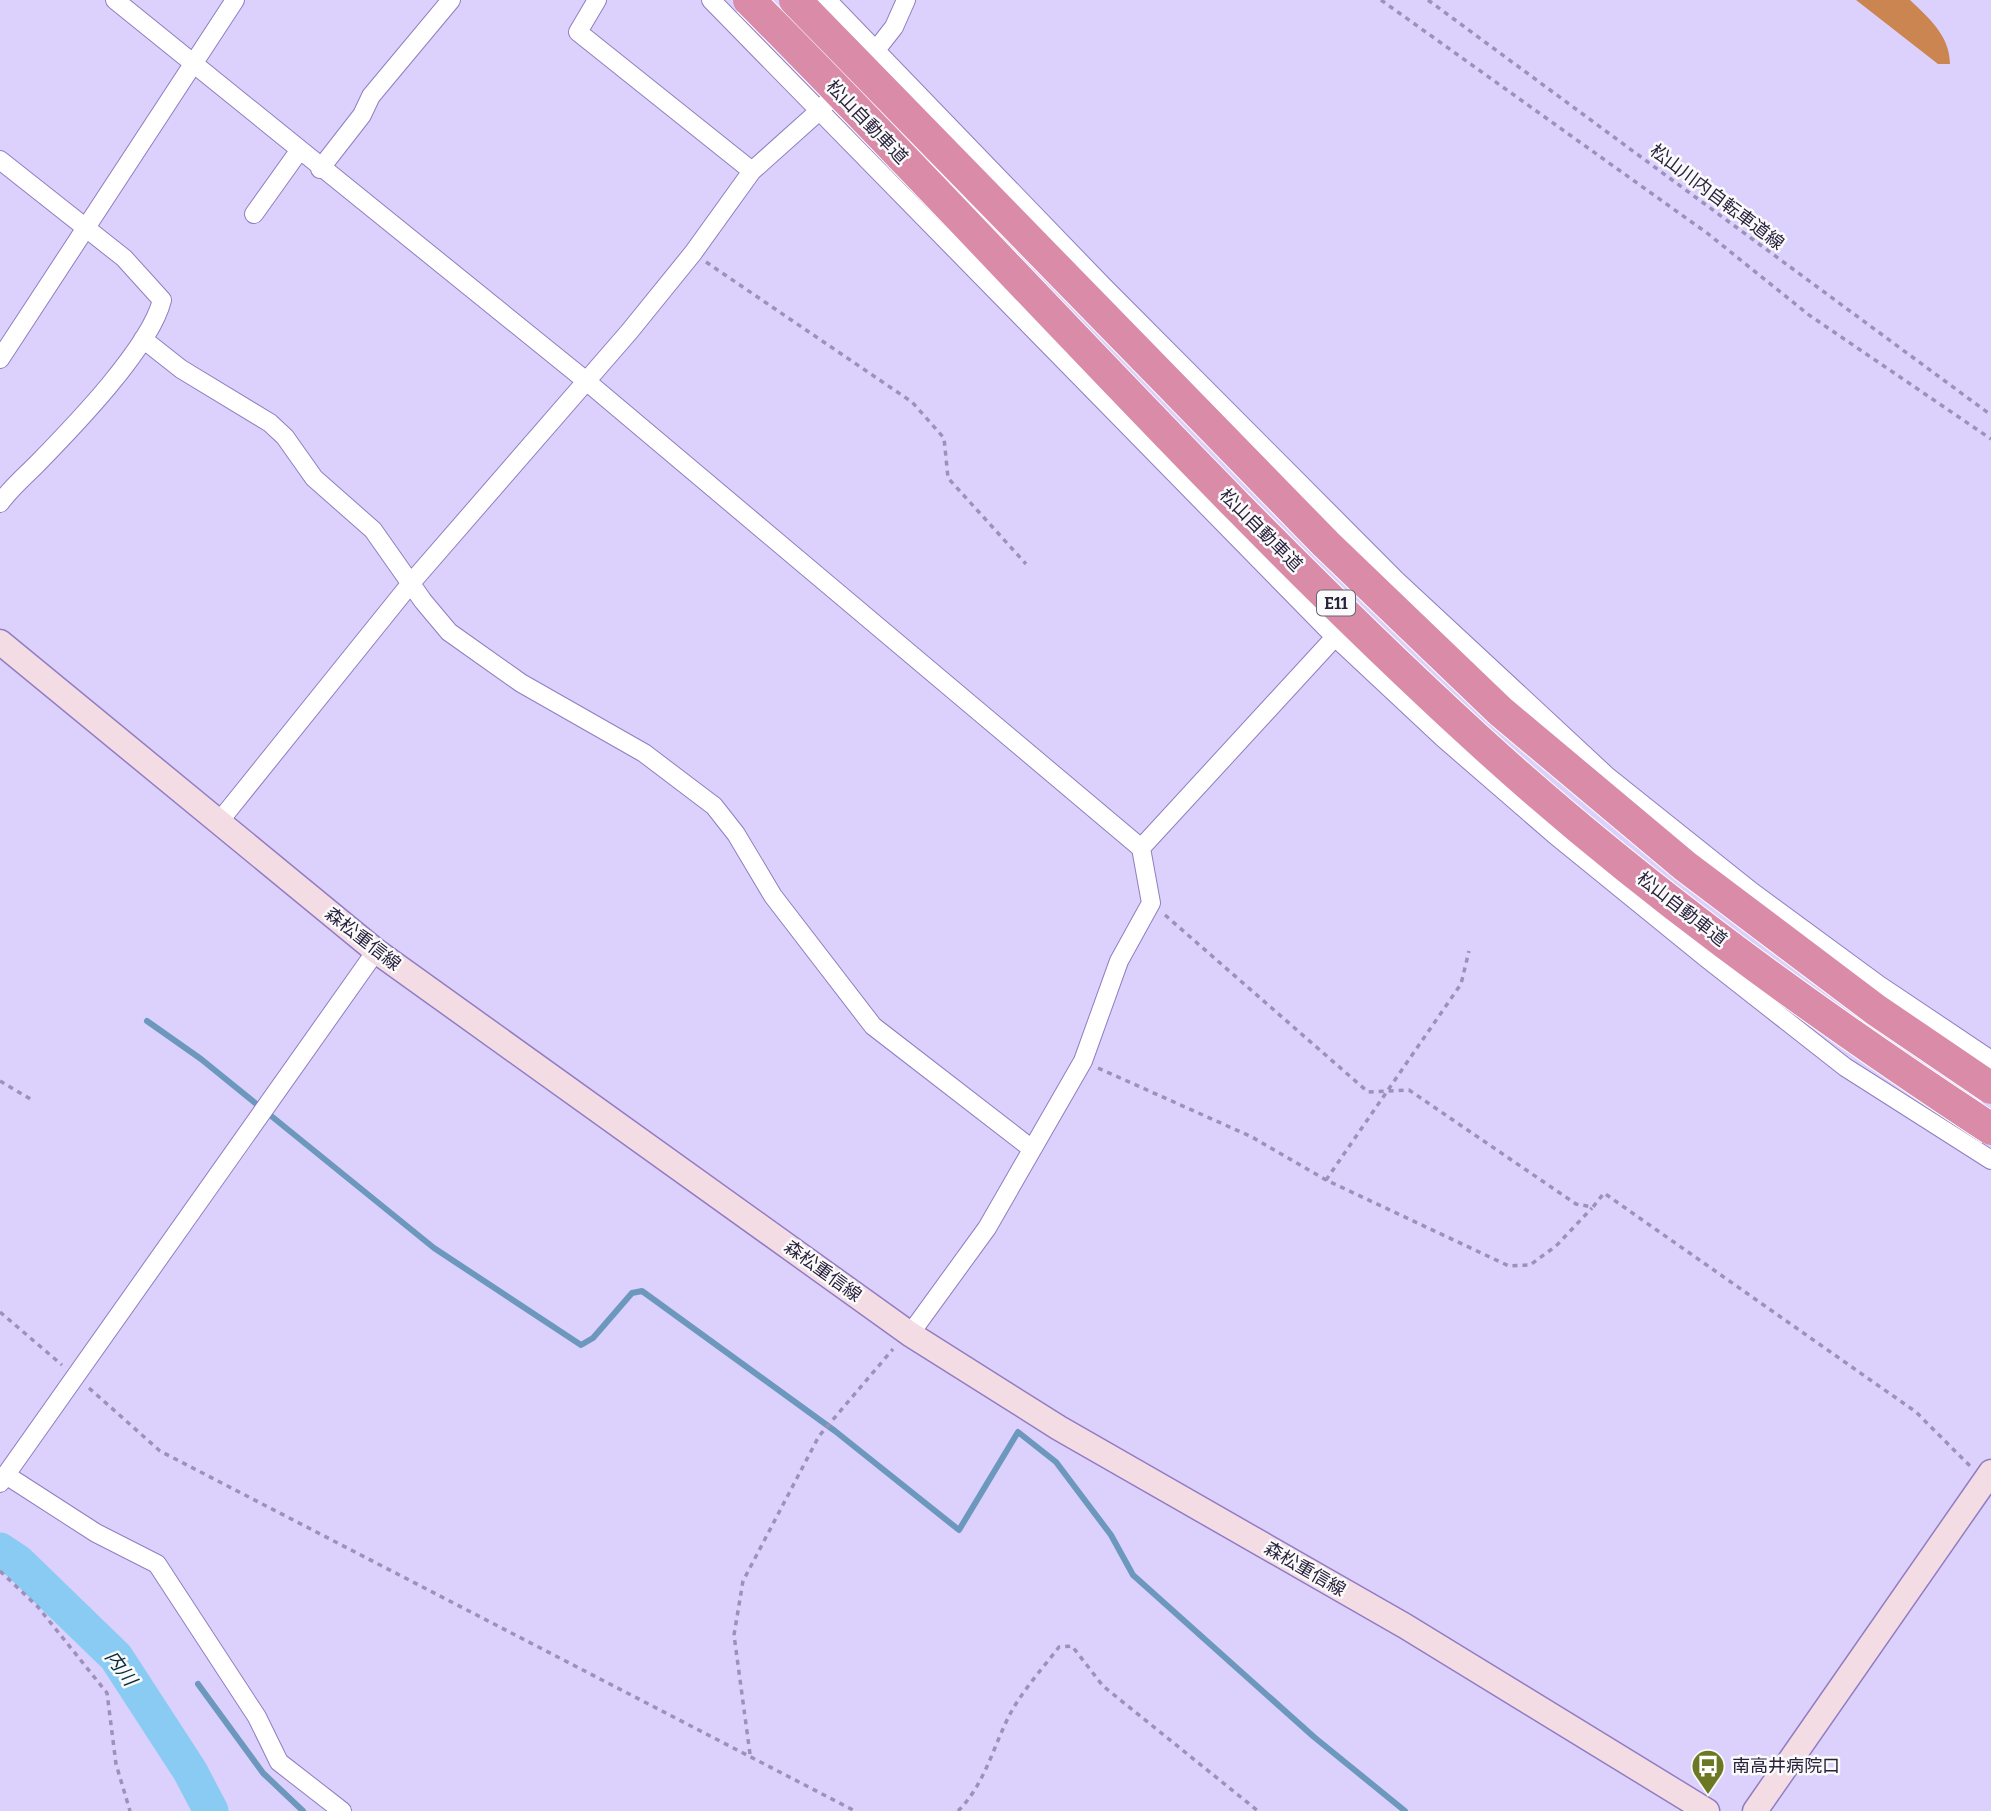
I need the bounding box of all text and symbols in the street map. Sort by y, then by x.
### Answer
street label: 松山自動車道 [822,76,912,168]
street label: 松山川内自転車道線 [1646,139,1788,255]
street label: 松山自動車道 [1215,484,1307,576]
road number: E11 [1317,590,1355,616]
street label: 松山自動車道 [1633,867,1731,951]
street label: 森松重信線 [321,903,405,975]
street label: 森松重信線 [780,1236,866,1306]
street label: 森松重信線 [1261,1537,1349,1601]
water label: 内川 [101,1646,143,1692]
bus stop icon: 南高井病院口 [1689,1747,1727,1796]
place label: 南高井病院口 [1732,1755,1840,1777]

